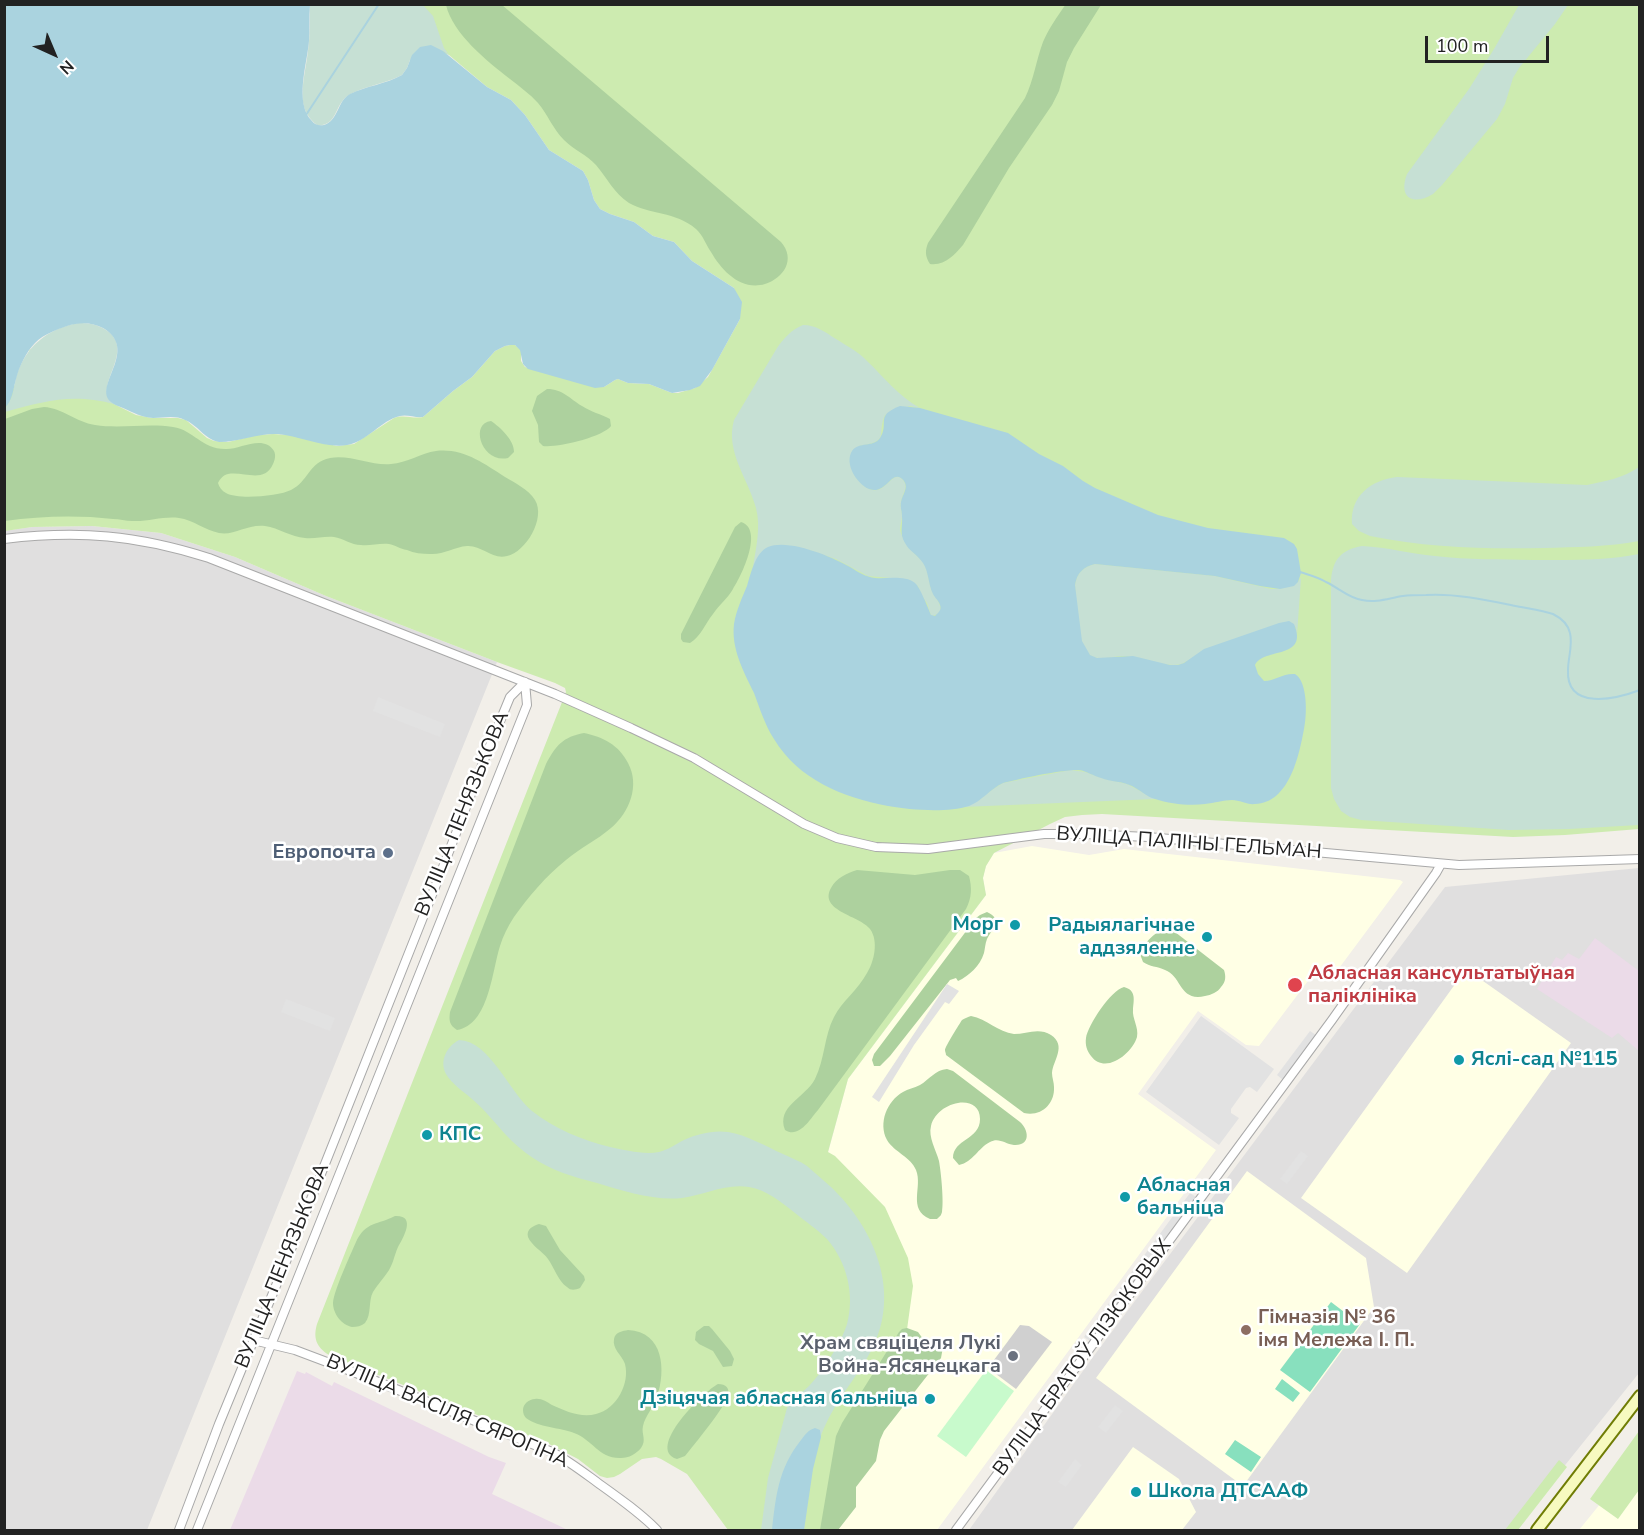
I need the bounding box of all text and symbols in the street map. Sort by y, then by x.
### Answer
north arrow [24,24,84,84]
scale bar [1428,24,1552,62]
text: 100 m [1436,34,1488,58]
text: N [55,55,78,79]
street label: ВУЛІЦА ПЕНЯЗЬКОВА [411,708,515,920]
street label: ВУЛІЦА ПАЛІНЫ ГЕЛЬМАН [1056,823,1322,865]
place label: Европочта [273,841,376,865]
marker: Европочта [381,846,395,860]
place label: Морг [952,913,1003,937]
place label: Радыялагічнае аддзяленне [1048,914,1195,961]
marker: Морг [1008,918,1022,932]
marker: Радыялагічнае аддзяленне [1200,930,1214,944]
place label: Абласная кансультатыўная паліклініка [1308,962,1575,1009]
marker: Абласная кансультатыўная паліклініка [1286,976,1304,994]
place label: Яслі-сад №115 [1471,1048,1618,1072]
marker: Яслі-сад №115 [1452,1053,1466,1067]
place label: КПС [439,1123,481,1147]
marker: КПС [420,1128,434,1142]
street label: ВУЛІЦА ПЕНЯЗЬКОВА [231,1160,335,1372]
place label: Абласная бальніца [1137,1174,1231,1221]
marker: Абласная бальніца [1118,1190,1132,1204]
street label: ВУЛІЦА БРАТОЎ ЛІЗЮКОВЫХ [989,1235,1177,1481]
place label: Гімназія № 36 імя Мележа І. П. [1258,1306,1415,1353]
marker: Гімназія № 36 імя Мележа І. П. [1239,1323,1253,1337]
place label: Храм свяціцеля Лукі Война-Ясянецкага [800,1332,1001,1379]
marker: Храм свяціцеля Лукі Война-Ясянецкага [1006,1349,1020,1363]
street label: ВУЛІЦА ВАСІЛЯ СЯРОГІНА [322,1350,572,1474]
place label: Дзіцячая абласная бальніца [640,1387,918,1411]
marker: Дзіцячая абласная бальніца [923,1392,937,1406]
place label: Школа ДТСААФ [1148,1480,1309,1504]
marker: Школа ДТСААФ [1129,1485,1143,1499]

